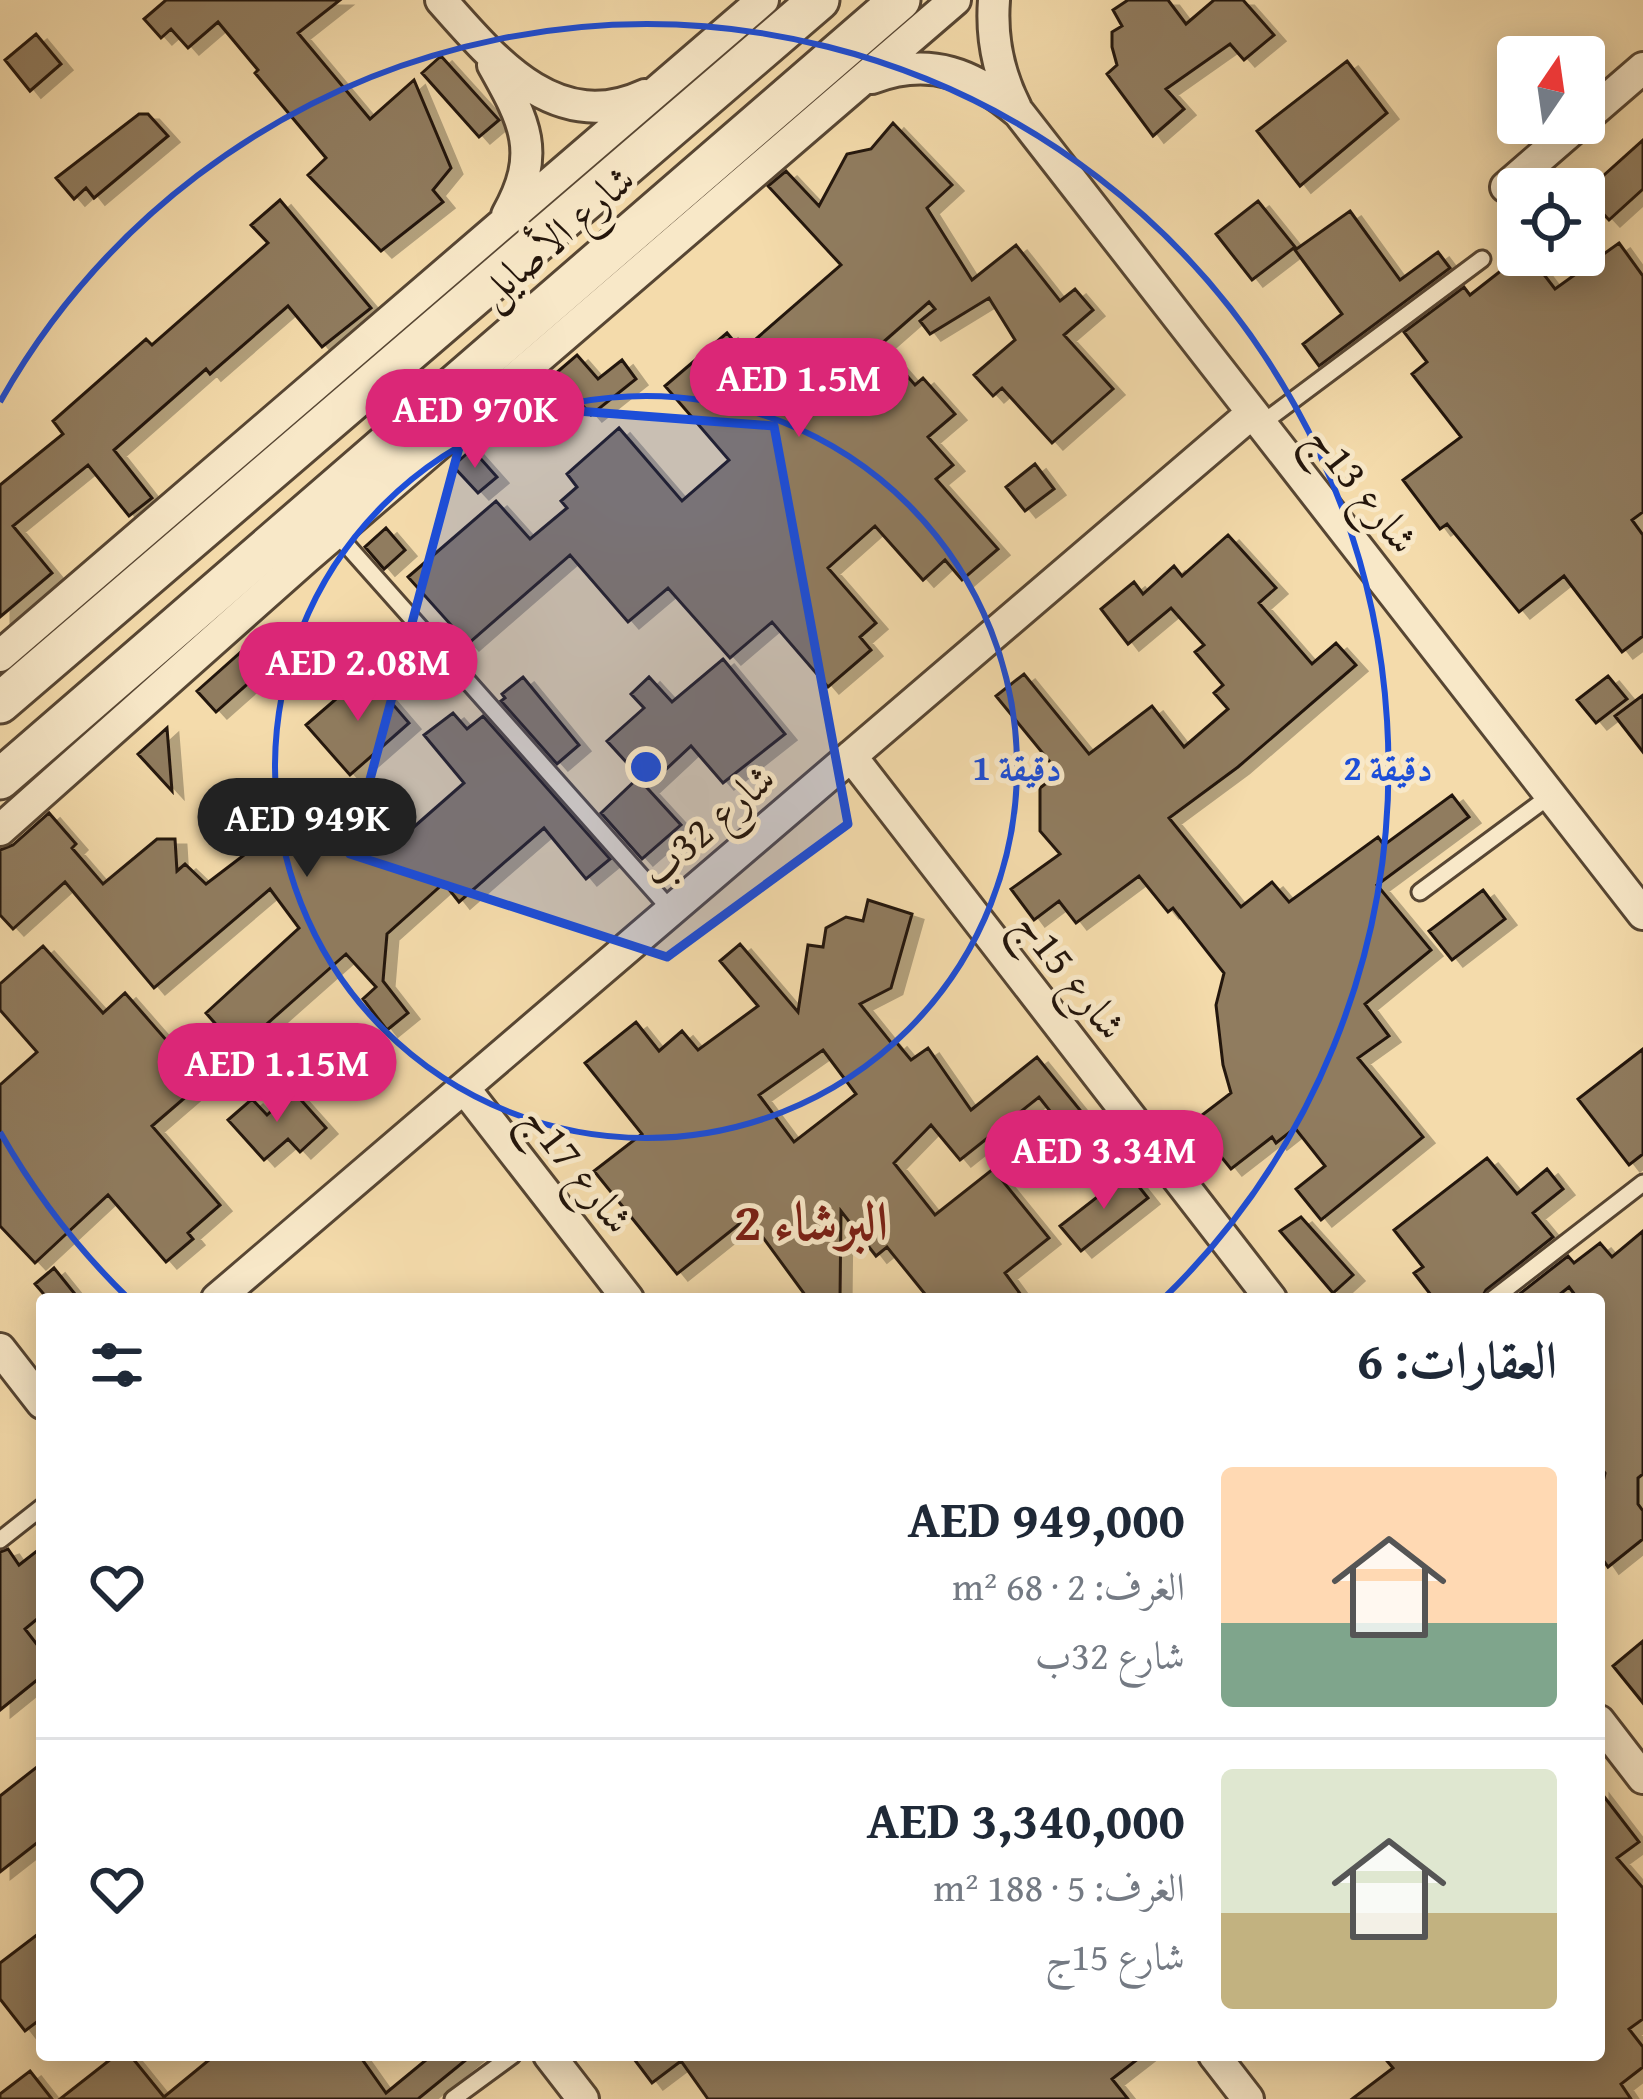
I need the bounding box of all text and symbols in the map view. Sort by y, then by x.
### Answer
north arrow [1497,36,1605,144]
map controls [1497,36,1605,276]
street label: شارع الأصايل [462,149,651,326]
button: locate [1497,168,1605,276]
pin: AED 1.5M [675,338,923,440]
text: AED 1.5M [717,348,881,405]
pin: AED 970K [351,369,599,471]
text: AED 970K [392,379,558,436]
street label: شارع 13ج [1288,410,1434,570]
pin: AED 2.08M [221,622,495,724]
text: AED 2.08M [266,632,450,689]
text: 1 دقيقة [972,740,1062,793]
text: 2 دقيقة [1343,740,1433,793]
centre of rings [625,746,667,788]
street label: شارع 32ب [626,748,792,905]
pin: AED 949K [183,778,431,880]
text: AED 949K [224,788,390,845]
street label: شارع 15ج [996,896,1142,1056]
pin: AED 1.15M [140,1023,414,1125]
text: AED 1.15M [185,1033,369,1090]
street label: شارع 17ج [503,1090,649,1250]
pin: AED 3.34M [967,1110,1241,1212]
text: AED 3.34M [1012,1120,1196,1177]
district label: البرشاء 2 [734,1181,888,1260]
text: العقارات: 6 [1357,1322,1557,1397]
icon: filters [84,1332,150,1398]
text: AED 949,000 [908,1481,1185,1556]
icon: home [1317,1515,1461,1659]
icon: heart [84,1554,150,1620]
text: الغرف: 2 · 68 m² [952,1557,1185,1614]
text: شارع 32ب [1035,1626,1185,1683]
text: AED 3,340,000 [867,1782,1185,1857]
icon: home [1317,1817,1461,1961]
icon: heart [84,1856,150,1922]
text: الغرف: 5 · 188 m² [933,1858,1185,1915]
text: شارع 15ج [1045,1927,1185,1984]

